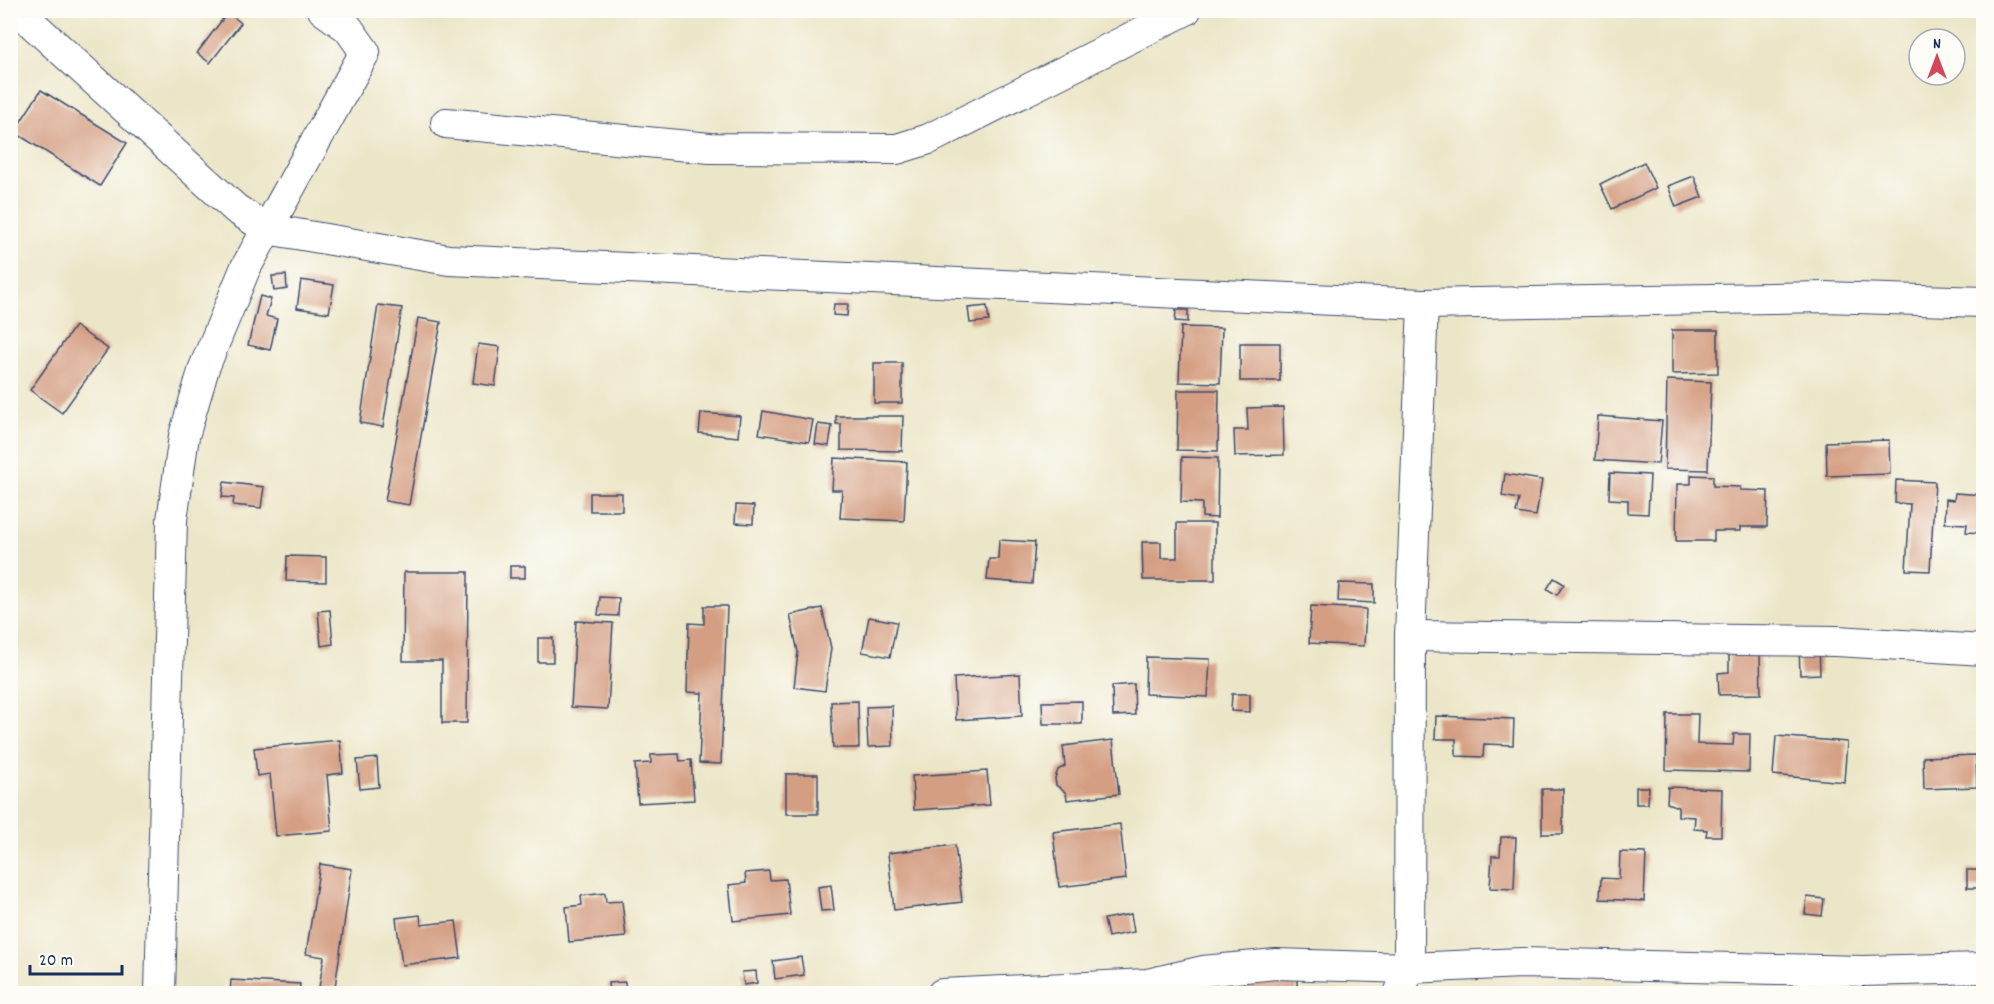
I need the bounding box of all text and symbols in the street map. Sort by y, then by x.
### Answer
north arrow [1907,27,1967,87]
text: N [1933,33,1941,56]
scale bar [30,938,122,976]
text: 20 m [39,949,73,974]

